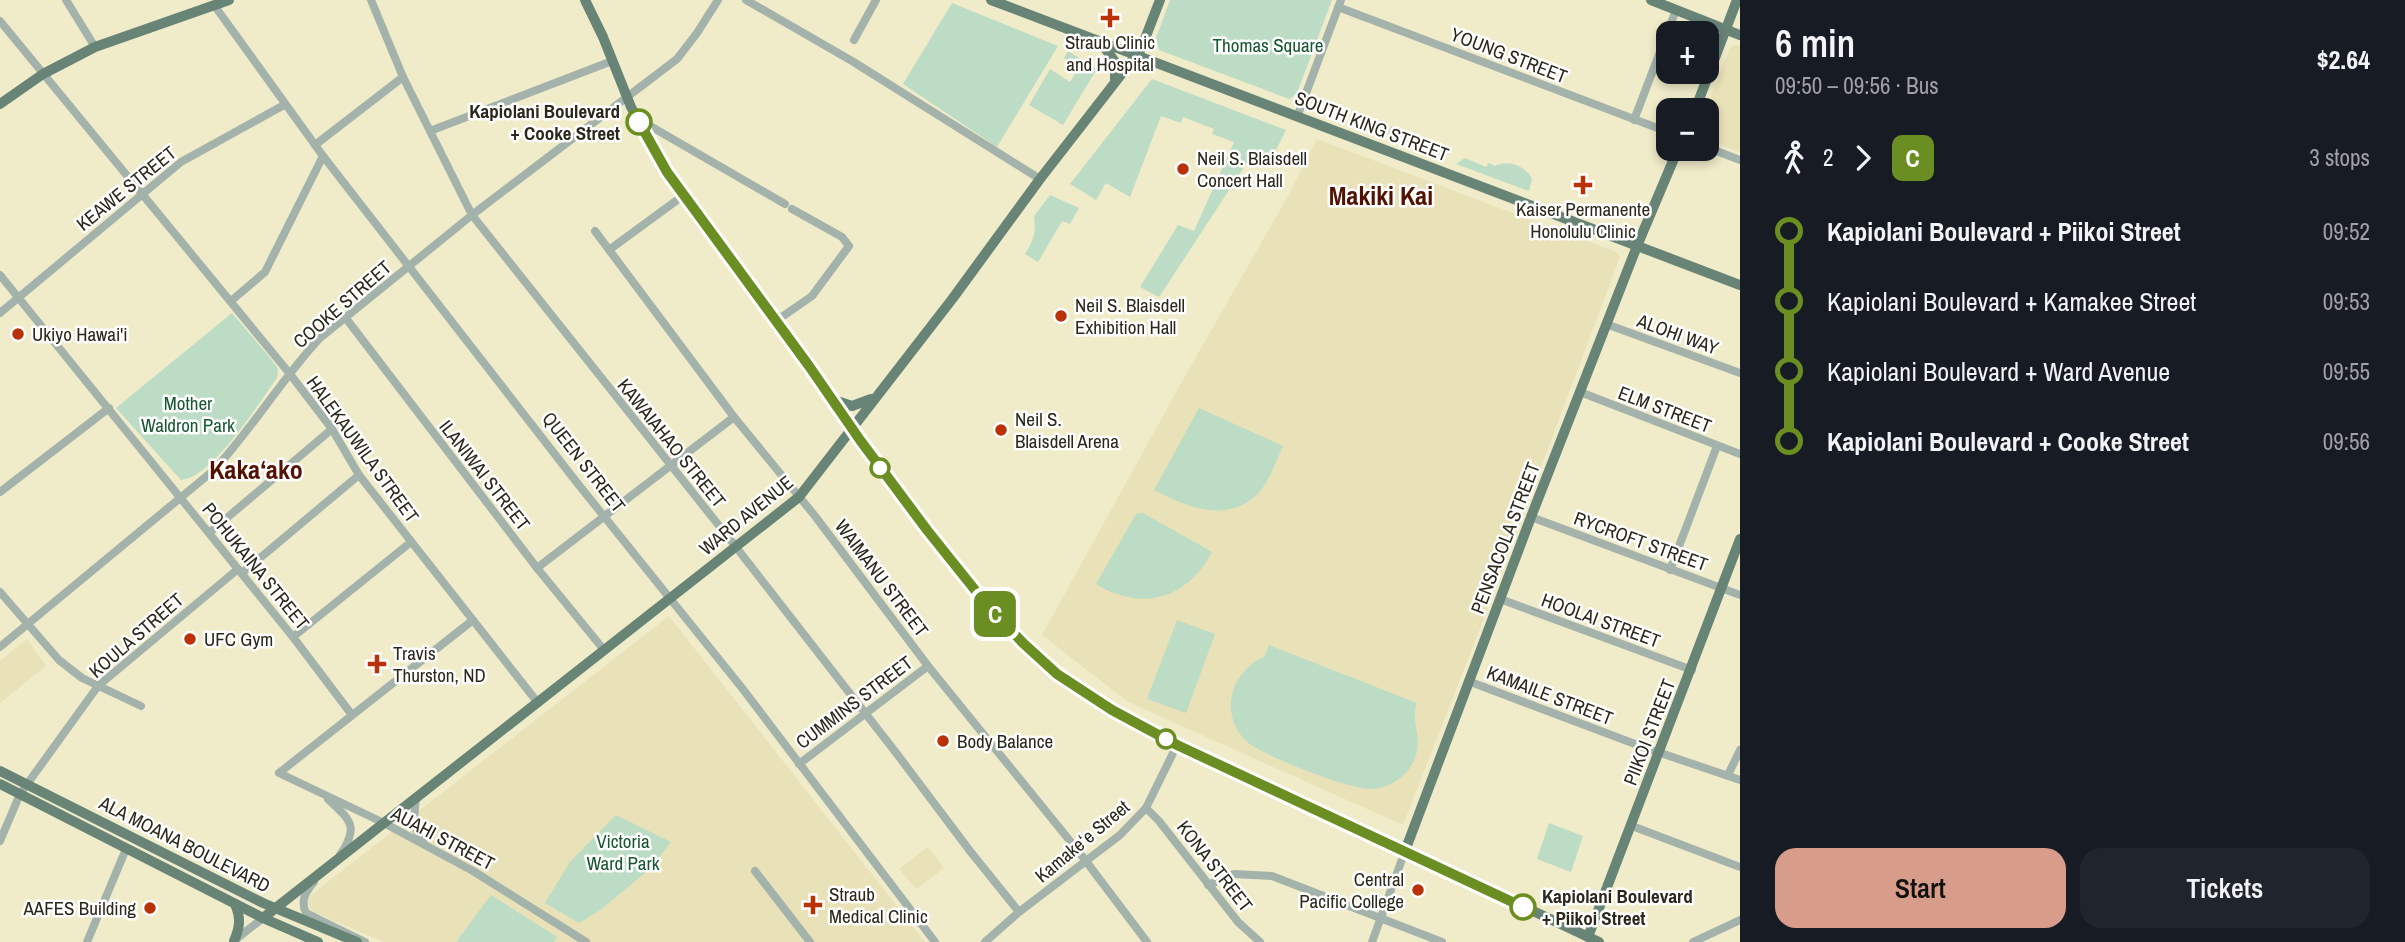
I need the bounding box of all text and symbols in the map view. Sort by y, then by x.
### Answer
marker: Straub Clinic and Hospital [1100,8,1120,28]
text: 6 min [1775,18,1855,69]
street label: YOUNG STREET [1447,21,1571,89]
map controls [1656,21,1719,161]
button: + [1656,21,1719,84]
place label: Straub Clinic and Hospital [1065,29,1155,77]
park label: Thomas Square [1213,32,1323,58]
text: $2.64 [2317,42,2370,77]
text: 09:50 – 09:56 · Bus [1775,70,1939,101]
street label: SOUTH KING STREET [1291,85,1453,167]
place label: Kapiolani Boulevard + Cooke Street [469,98,620,146]
button: − [1656,98,1719,161]
marker: Kapiolani Boulevard + Cooke Street [626,109,652,135]
street label: KEAWE STREET [71,139,182,236]
icon: walk [1775,139,1813,177]
icon: forward [1844,139,1882,177]
text: 2 [1823,142,1834,173]
text: C [1906,142,1920,174]
text: 3 stops [2309,142,2370,173]
place label: Neil S. Blaisdell Concert Hall [1197,145,1307,193]
marker: Neil S. Blaisdell Concert Hall [1175,161,1191,177]
marker: Kaiser Permanente Honolulu Clinic [1573,175,1593,195]
district label: Makiki Kai [1329,178,1433,213]
place label: Kaiser Permanente Honolulu Clinic [1516,196,1650,244]
text: Kapiolani Boulevard + Piikoi Street [1827,214,2181,249]
text: 09:52 [2323,216,2370,247]
street label: COOKE STREET [287,254,397,354]
text: Kapiolani Boulevard + Kamakee Street [1827,284,2196,319]
text: 09:53 [2323,286,2370,317]
place label: Neil S. Blaisdell Exhibition Hall [1075,292,1185,340]
street label: ALOHI WAY [1633,307,1723,361]
marker: Neil S. Blaisdell Exhibition Hall [1053,308,1069,324]
place label: Ukiyo Hawai'i [32,321,128,347]
marker: Ukiyo Hawai'i [10,326,26,342]
text: Kapiolani Boulevard + Ward Avenue [1827,354,2170,389]
text: 09:55 [2323,356,2370,387]
street label: HALEKAUWILA STREET [301,370,425,528]
street label: KAWAIAHAO STREET [612,373,732,513]
street label: ELM STREET [1615,379,1716,439]
park label: Mother Waldron Park [141,390,235,438]
street label: QUEEN STREET [536,406,632,518]
place label: Neil S. Blaisdell Arena [1015,406,1119,454]
street label: ILANIWAI STREET [434,414,537,536]
marker: Neil S. Blaisdell Arena [993,422,1009,438]
text: Kapiolani Boulevard + Cooke Street [1827,424,2189,459]
text: 09:56 [2323,426,2370,457]
district label: Kaka‘ako [209,452,303,487]
unlabelled marker [870,458,890,478]
street label: PENSACOLA STREET [1464,458,1546,617]
street label: WARD AVENUE [694,469,798,561]
street label: POHUKAINA STREET [197,497,316,635]
street label: RYCROFT STREET [1571,505,1712,577]
street label: WAIMANU STREET [829,514,935,642]
street label: KOULA STREET [83,586,189,683]
street label: HOOLAI STREET [1538,586,1664,654]
line badge: C [972,591,1018,637]
text: C [988,598,1002,630]
place label: UFC Gym [204,626,273,652]
marker: UFC Gym [182,631,198,647]
place label: Travis Thurston, ND [393,640,486,688]
street label: CUMMINS STREET [790,649,918,755]
marker: Travis Thurston, ND [367,654,387,674]
street label: KAMAILE STREET [1483,659,1617,731]
street label: PIIKOI STREET [1617,675,1681,789]
place label: Body Balance [957,728,1053,754]
unlabelled marker [1156,729,1176,749]
marker: Body Balance [935,733,951,749]
street label: ALA MOANA BOULEVARD [94,789,275,898]
street label: Kamakeʻe Street [1029,793,1135,888]
street label: AUAHI STREET [386,799,500,876]
street label: KONA STREET [1171,815,1259,917]
park label: Victoria Ward Park [586,828,660,876]
button: Start [1775,848,2066,928]
button: Tickets [2080,848,2370,928]
place label: Central Pacific College [1299,866,1404,914]
place label: Straub Medical Clinic [829,881,928,929]
marker: Central Pacific College [1410,882,1426,898]
place label: Kapiolani Boulevard + Piikoi Street [1542,883,1693,931]
marker: Kapiolani Boulevard + Piikoi Street [1510,894,1536,920]
place label: AAFES Building [22,895,136,921]
marker: Straub Medical Clinic [803,895,823,915]
marker: AAFES Building [142,900,158,916]

